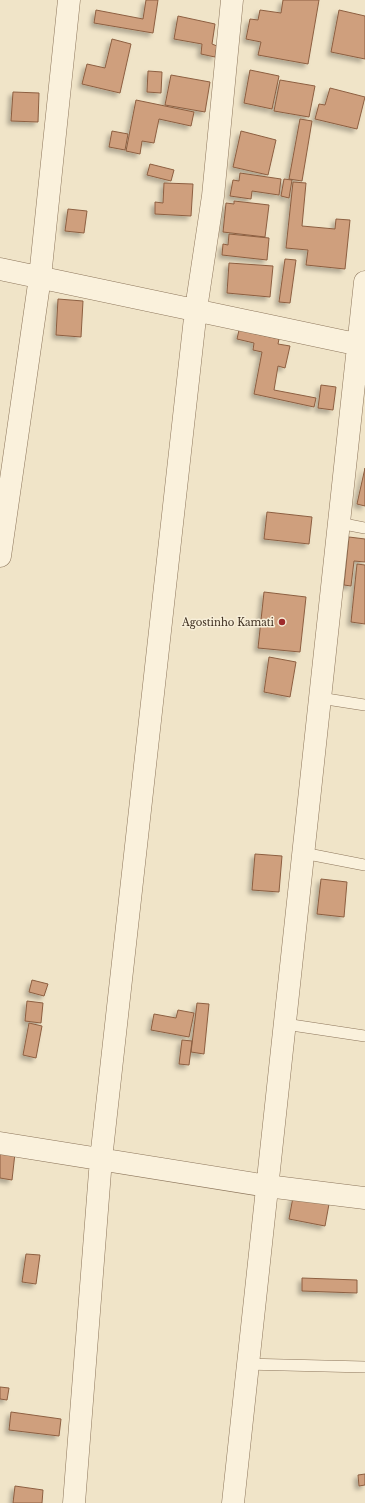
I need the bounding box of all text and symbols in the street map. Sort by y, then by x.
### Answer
place label: Agostinho Kamati [181,616,275,629]
marker: Agostinho Kamati [277,617,287,627]

